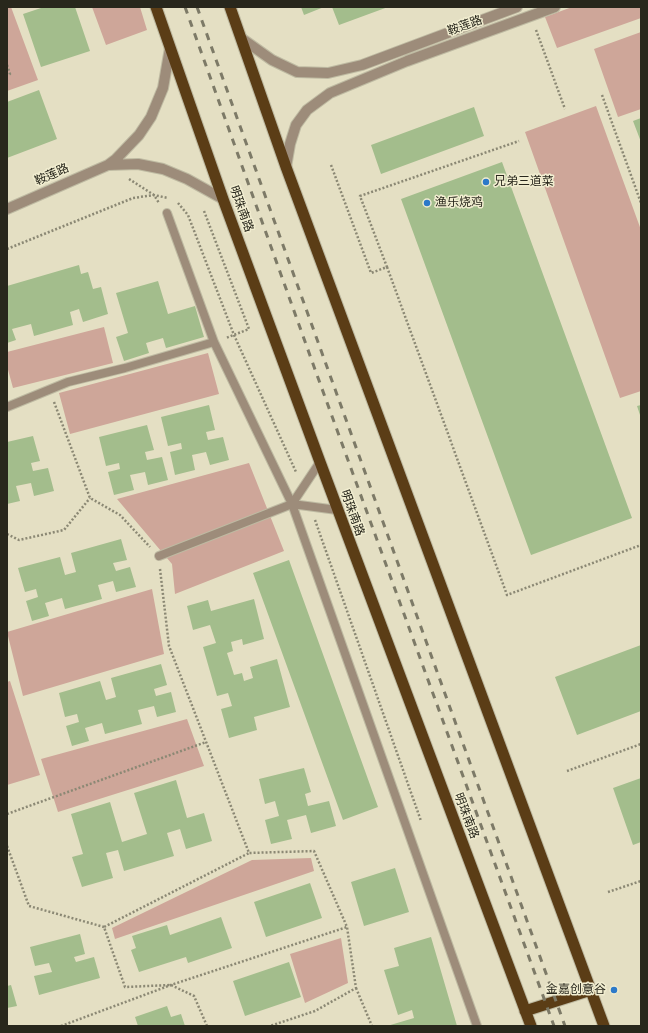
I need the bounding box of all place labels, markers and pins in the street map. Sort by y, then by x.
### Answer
place label: 兄弟三道菜 [494,175,554,189]
marker: 兄弟三道菜 [481,177,491,187]
place label: 渔乐烧鸡 [435,196,483,210]
marker: 渔乐烧鸡 [422,198,432,208]
place label: 金嘉创意谷 [546,983,606,997]
marker: 金嘉创意谷 [609,985,619,995]

